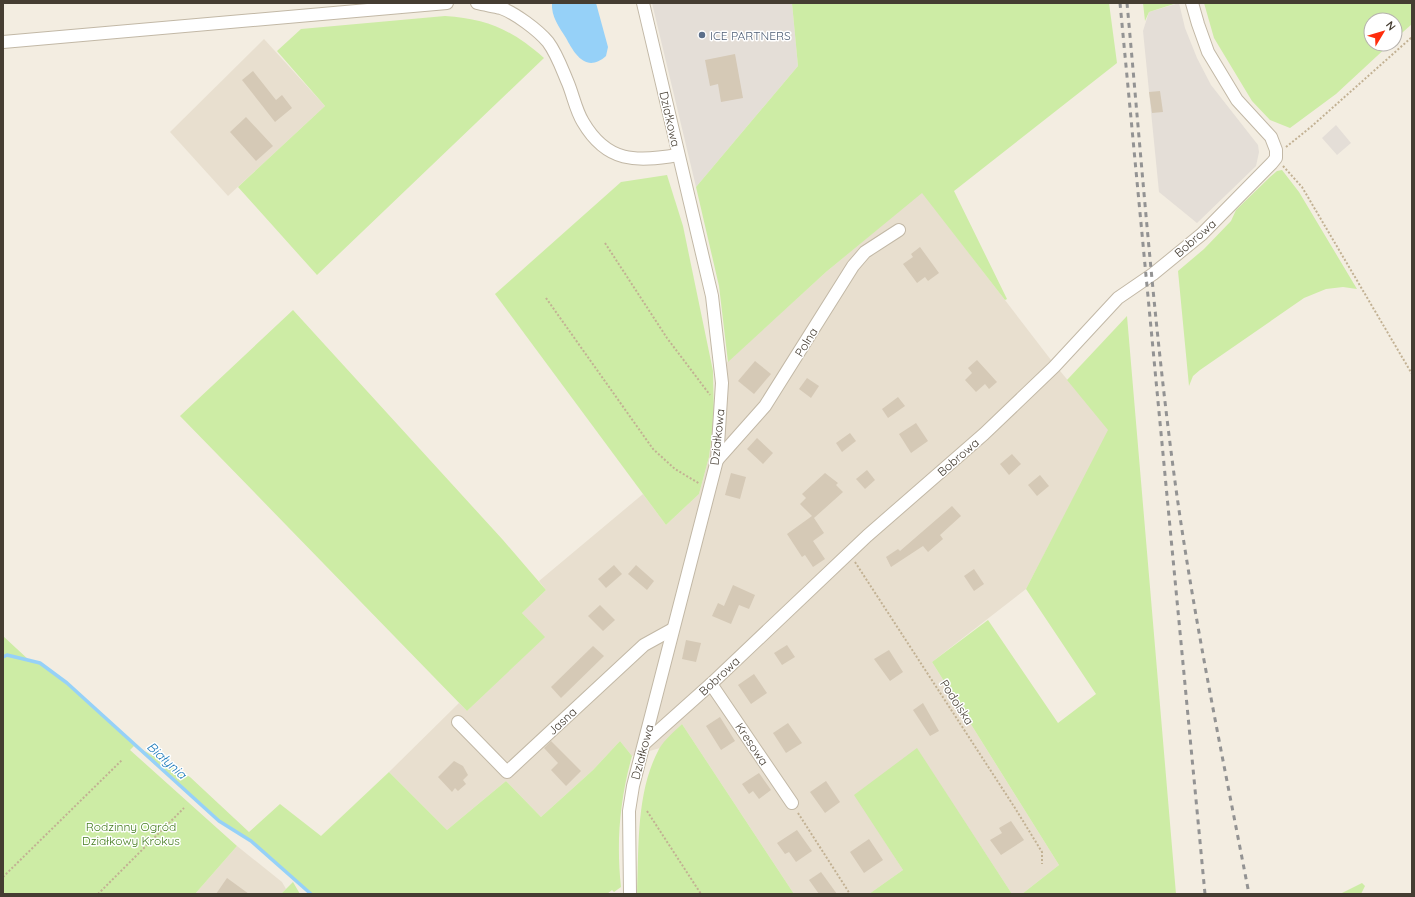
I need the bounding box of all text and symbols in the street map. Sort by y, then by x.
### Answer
north arrow [1363,12,1403,52]
text: N [1383,18,1399,33]
place label: ICE PARTNERS [710,28,791,43]
marker: ICE PARTNERS [697,30,707,40]
street label: Działkowa [656,90,684,148]
street label: Bobrowa [1171,216,1219,260]
street label: Polna [791,325,821,359]
street label: Działkowa [707,408,727,466]
street label: Bobrowa [934,435,982,479]
street label: Bobrowa [695,653,743,699]
street label: Podolska [937,677,977,727]
street label: Jasna [544,704,580,738]
street label: Kresowa [732,720,772,768]
street label: Działkowa [627,723,657,781]
water label: Białynia [144,738,191,783]
park label: Rodzinny Ogród Działkowy Krokus [82,819,180,848]

